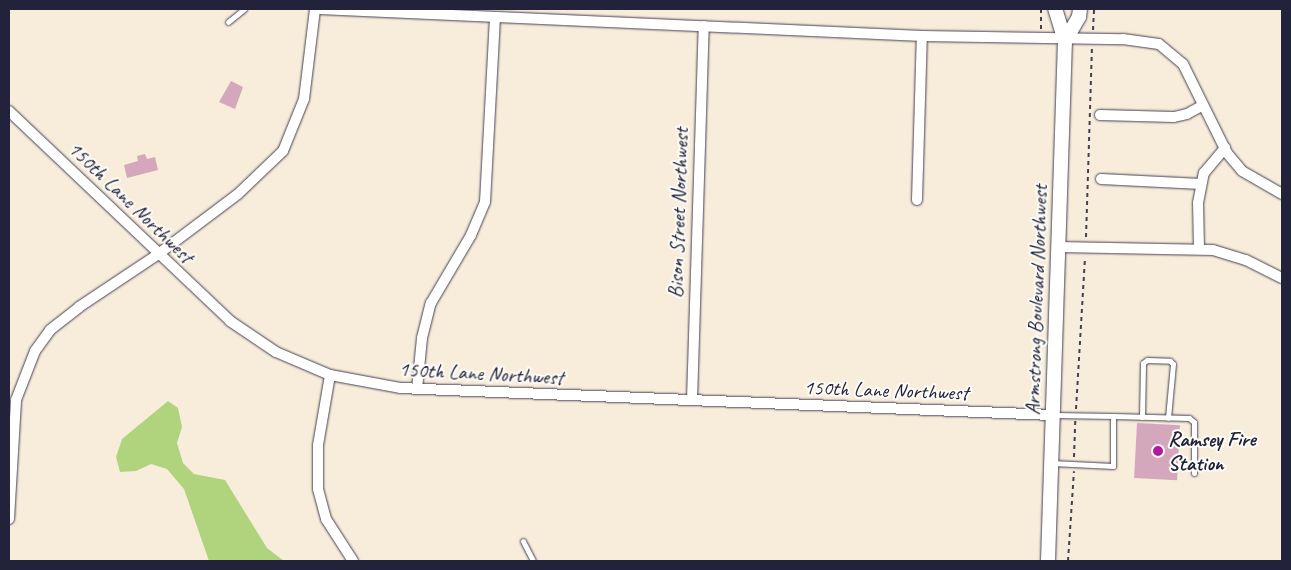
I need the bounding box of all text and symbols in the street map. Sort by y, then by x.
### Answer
street label: Bison Street Northwest [662,127,694,299]
street label: 150th Lane Northwest [63,136,199,268]
street label: Armstrong Boulevard Northwest [1019,184,1053,416]
street label: 150th Lane Northwest [398,356,564,390]
street label: 150th Lane Northwest [803,375,969,405]
place label: Ramsey Fire Station [1168,426,1256,476]
marker: Ramsey Fire Station [1152,445,1164,457]

